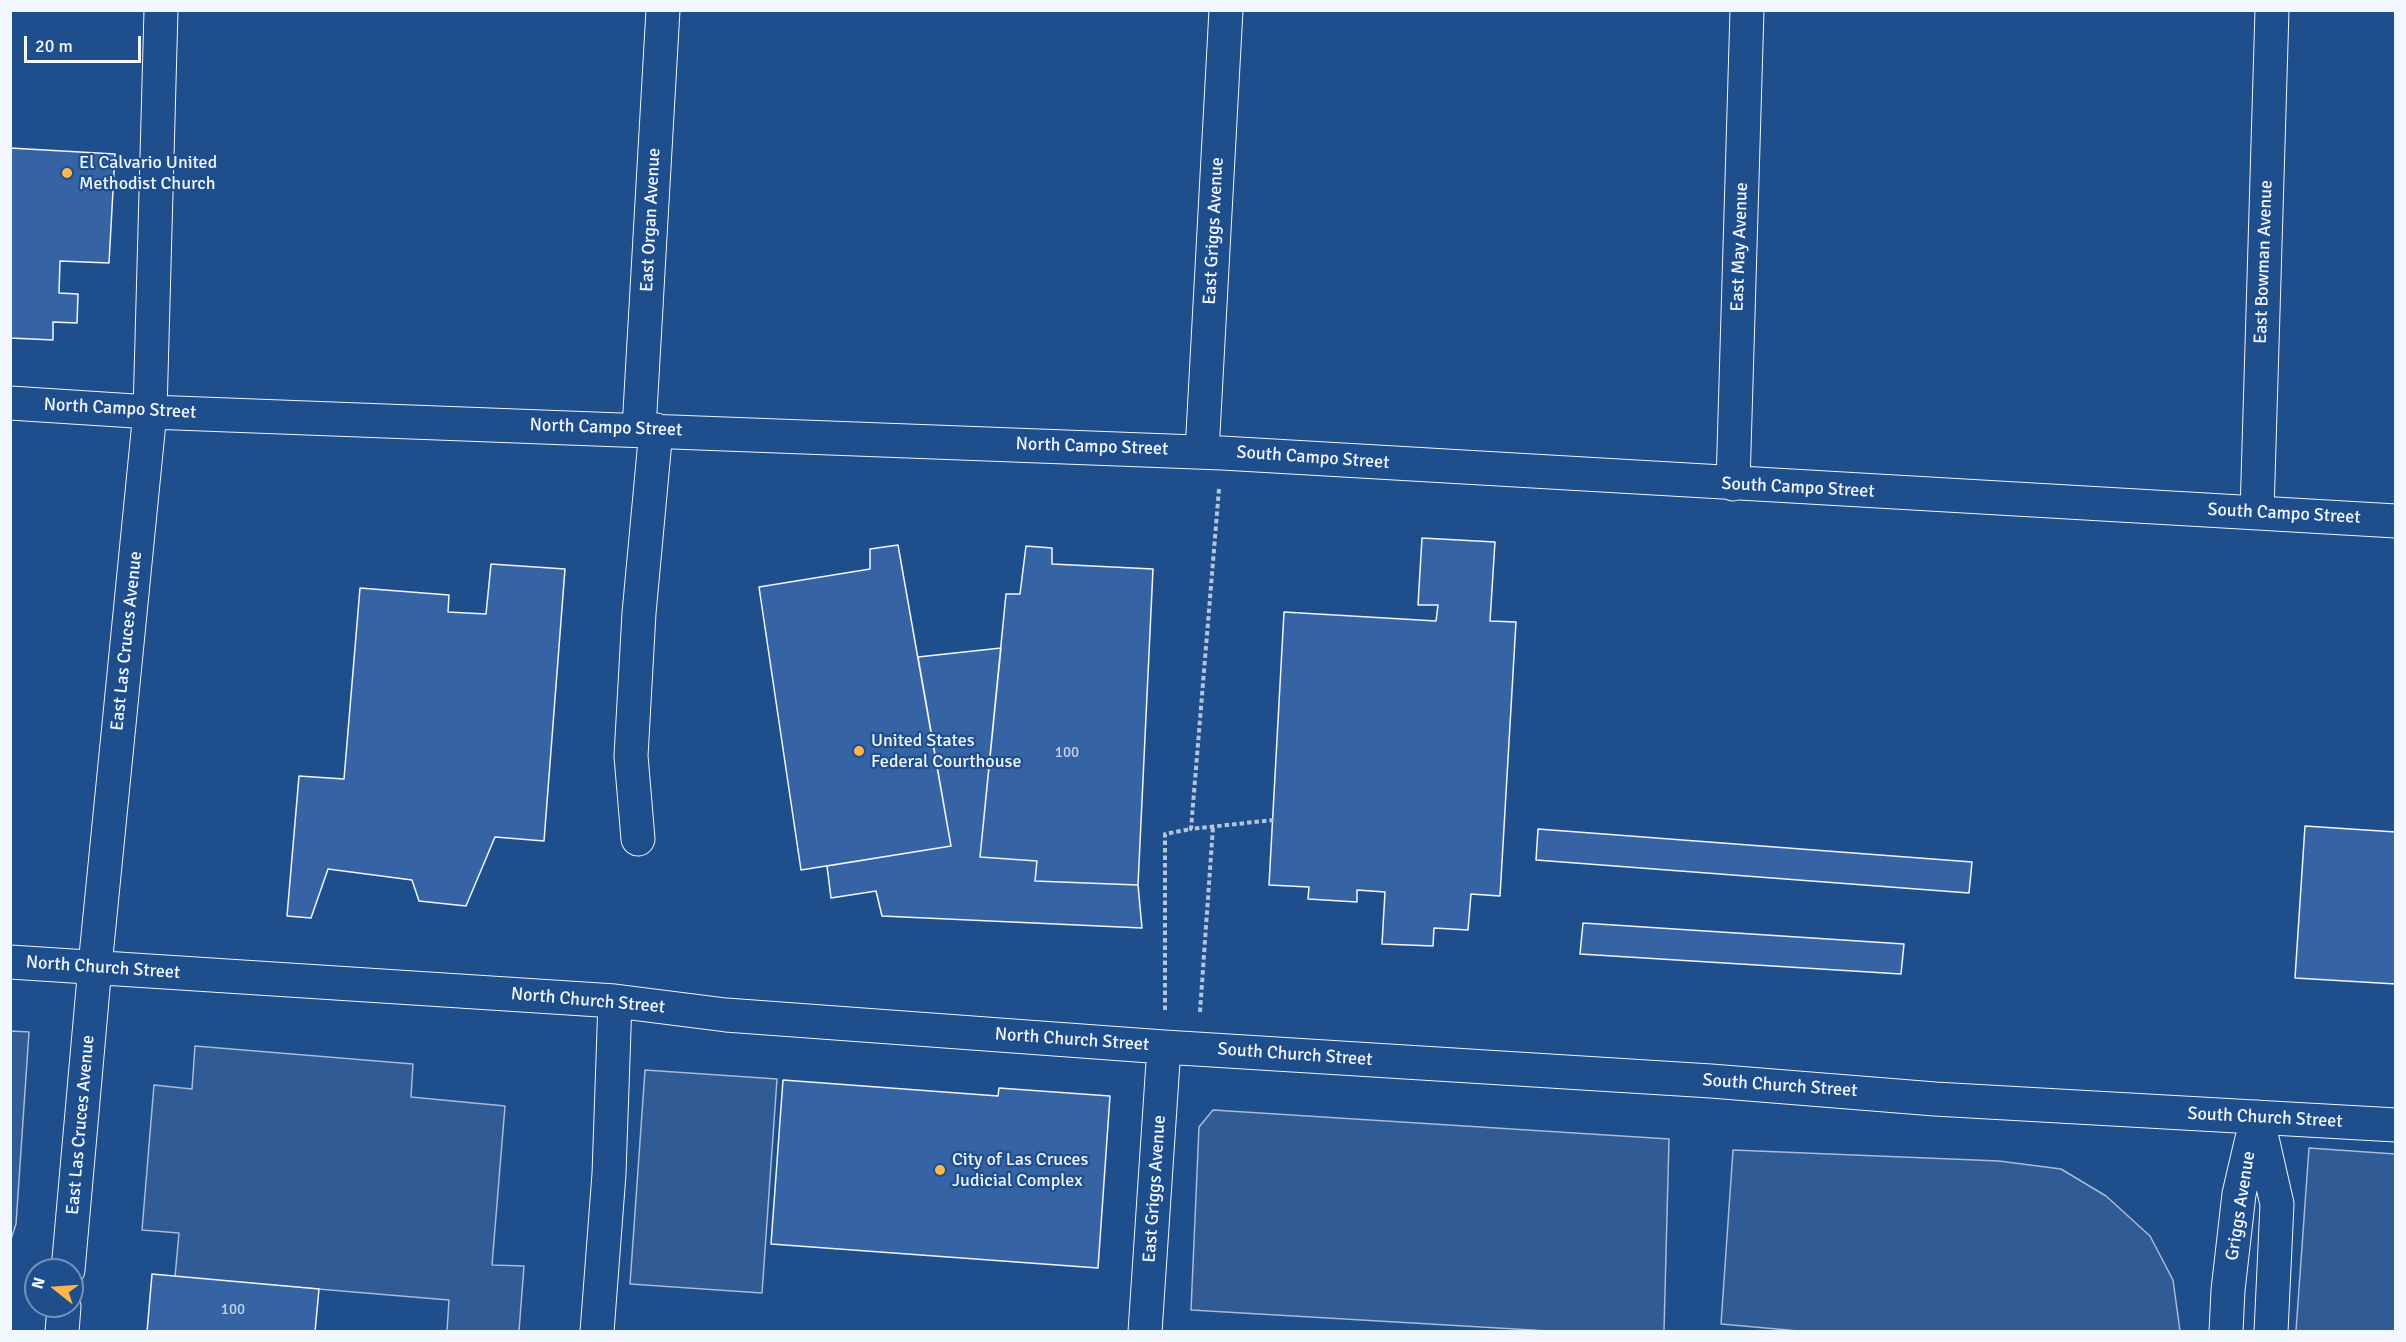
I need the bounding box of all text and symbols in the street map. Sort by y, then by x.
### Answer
scale bar [27,24,144,62]
text: 20 m [35,35,73,57]
street label: East Organ Avenue [636,147,666,293]
place label: El Calvario United Methodist Church [79,152,217,195]
street label: East Griggs Avenue [1199,157,1229,305]
marker: El Calvario United Methodist Church [60,166,74,180]
street label: East Bowman Avenue [2250,180,2278,344]
street label: East May Avenue [1727,182,1753,312]
street label: North Campo Street [43,394,197,424]
street label: North Campo Street [529,415,683,441]
street label: North Campo Street [1015,434,1169,460]
street label: South Campo Street [1236,442,1390,474]
street label: South Campo Street [1721,473,1875,503]
street label: South Campo Street [2207,499,2361,529]
street label: East Las Cruces Avenue [107,550,147,732]
place label: United States Federal Courthouse [871,730,1021,772]
marker: United States Federal Courthouse [852,744,866,758]
house number: 100 [1055,744,1079,762]
street label: North Church Street [25,952,181,984]
street label: North Church Street [510,984,666,1018]
street label: North Church Street [994,1024,1150,1056]
street label: East Las Cruces Avenue [62,1034,100,1216]
street label: South Church Street [1217,1039,1373,1071]
street label: South Church Street [1702,1070,1858,1102]
street label: South Church Street [2187,1103,2343,1133]
street label: East Griggs Avenue [1139,1115,1171,1263]
place label: City of Las Cruces Judicial Complex [952,1149,1088,1192]
street label: Griggs Avenue [2222,1150,2260,1262]
marker: City of Las Cruces Judicial Complex [933,1163,947,1177]
north arrow [24,1258,84,1318]
text: N [28,1275,50,1292]
house number: 100 [221,1301,245,1319]

